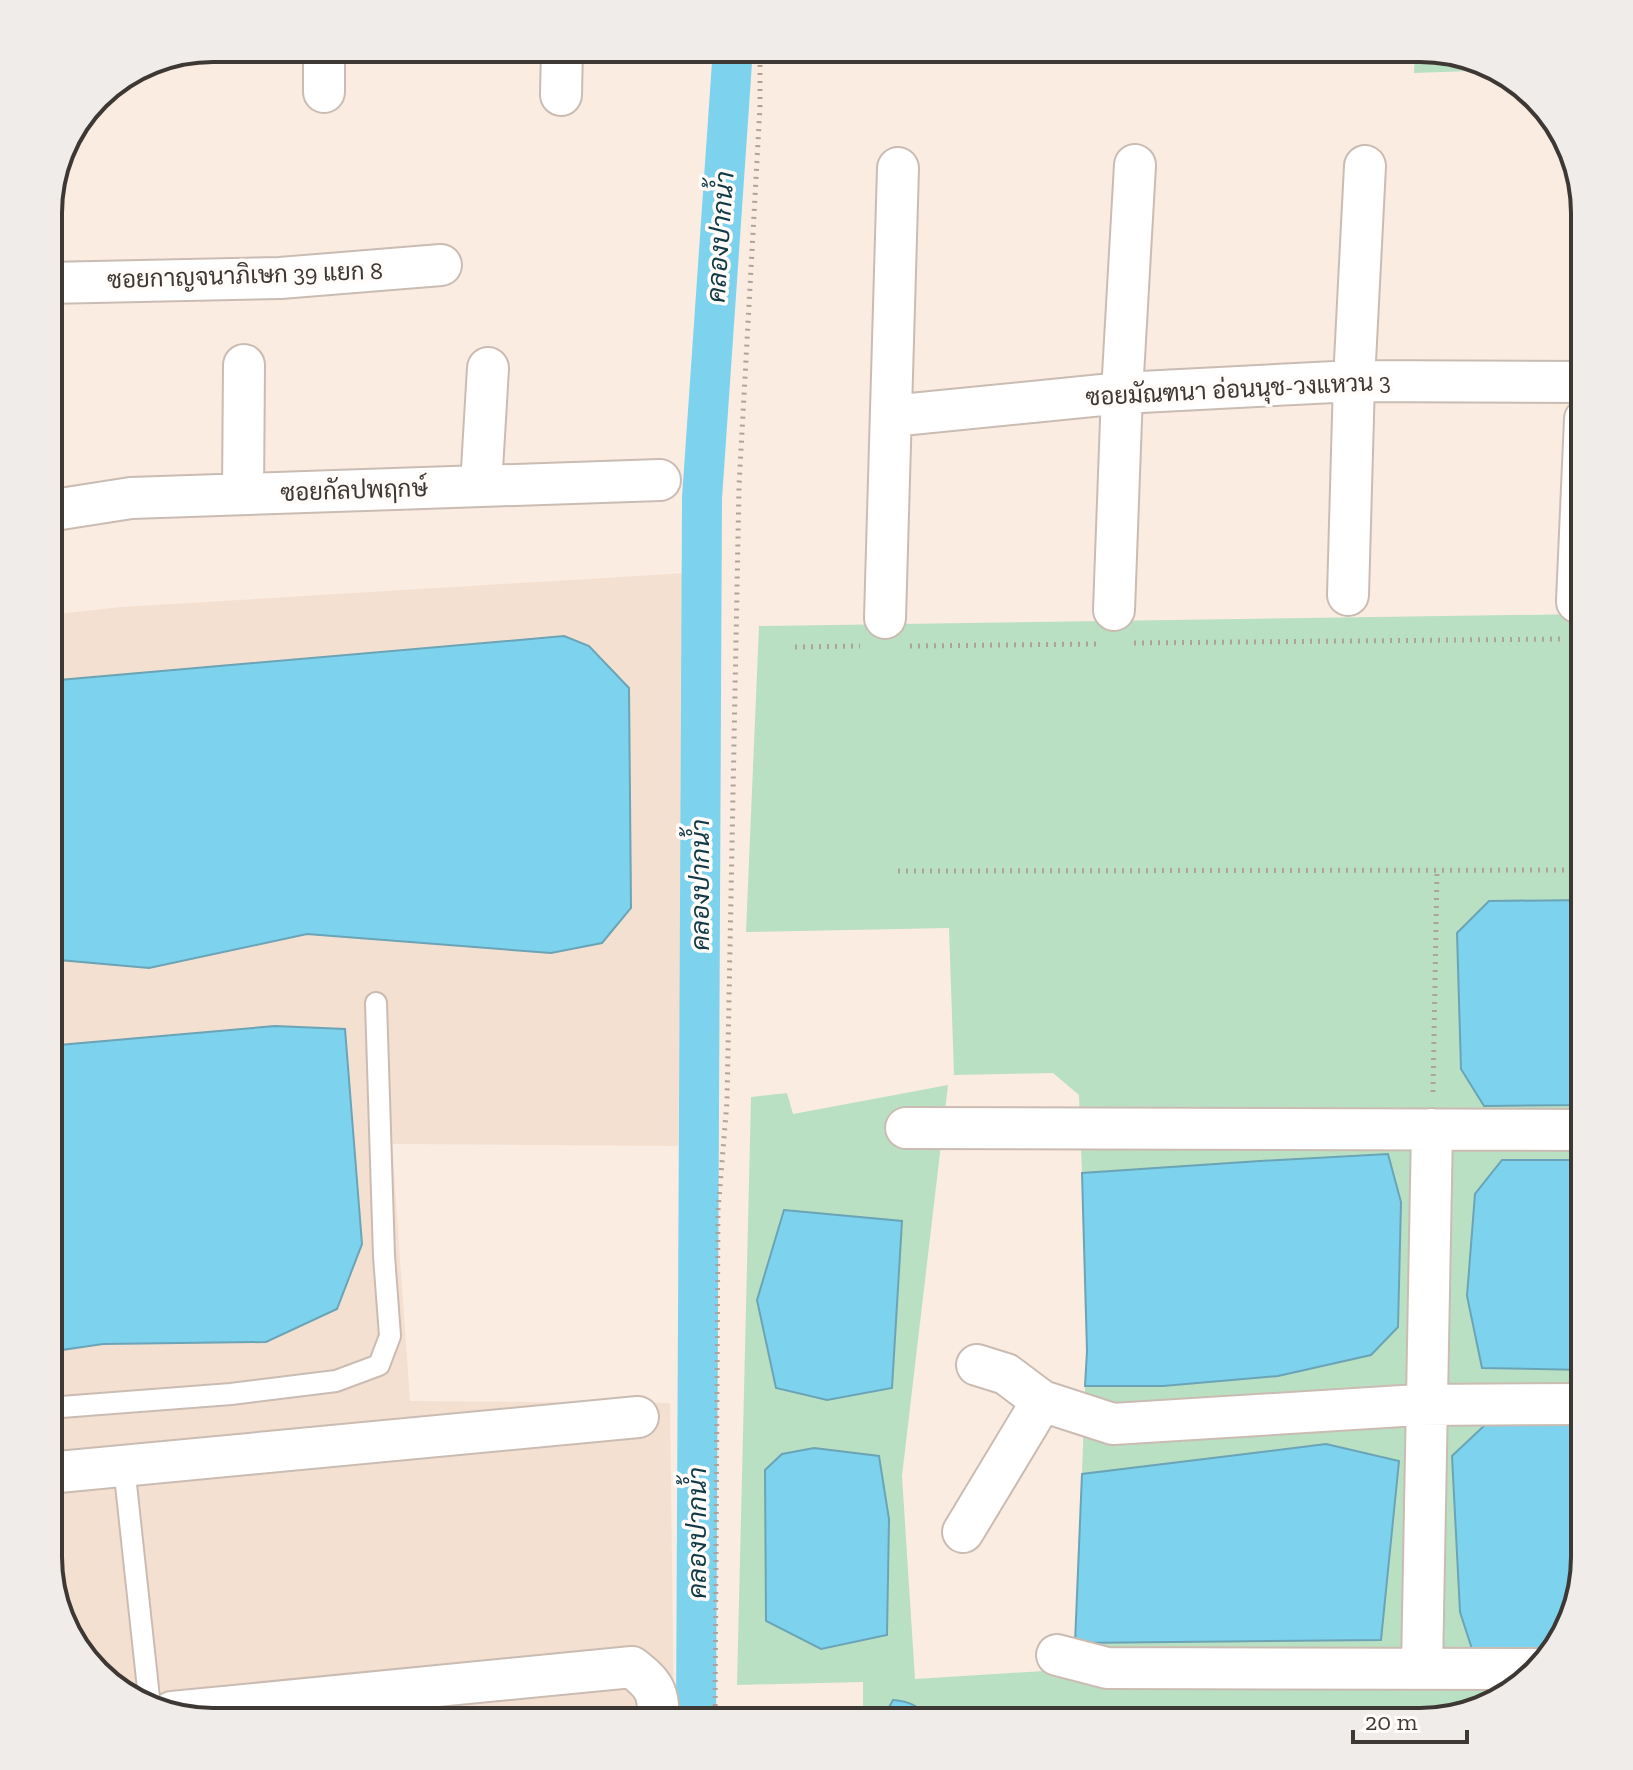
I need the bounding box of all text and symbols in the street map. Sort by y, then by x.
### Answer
water label: คลองปากน้ำ [694,170,741,304]
street label: ซอยกาญจนาภิเษก 39 แยก 8 [107,256,383,294]
street label: ซอยมัณฑนา อ่อนนุช-วงแหวน 3 [1085,367,1391,413]
street label: ซอยกัลปพฤกษ์ [280,472,429,507]
water label: คลองปากน้ำ [679,819,716,951]
water label: คลองปากน้ำ [676,1467,713,1599]
scale bar [1353,1694,1467,1744]
text: 20 m [1365,1707,1418,1736]

